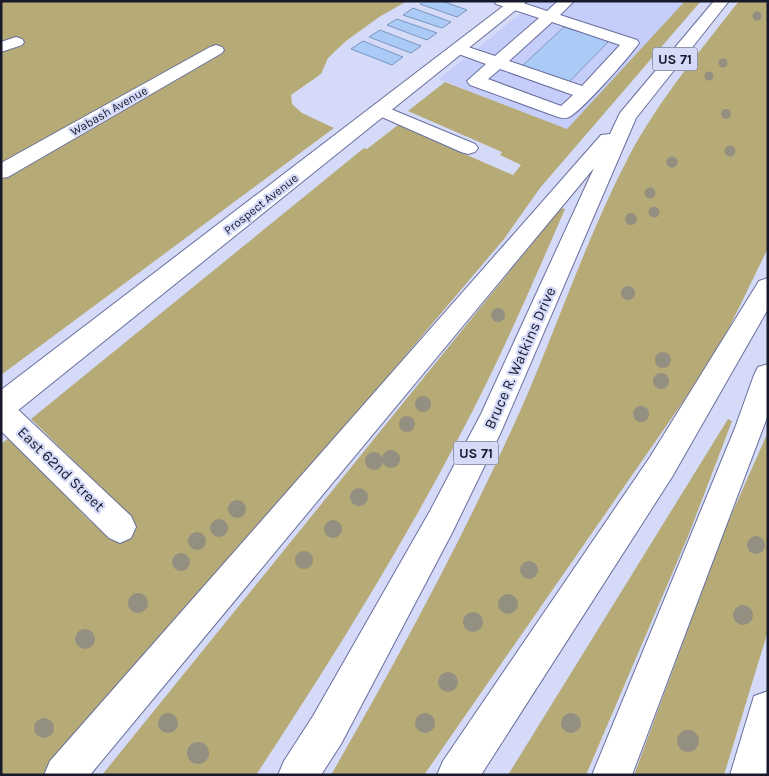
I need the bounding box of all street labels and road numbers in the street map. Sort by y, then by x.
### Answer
road number: US 71 [652,48,698,70]
street label: Wabash Avenue [68,83,150,139]
street label: Prospect Avenue [221,171,301,237]
street label: Bruce R. Watkins Drive [481,284,559,432]
street label: East 62nd Street [14,423,108,515]
road number: US 71 [454,442,498,464]

